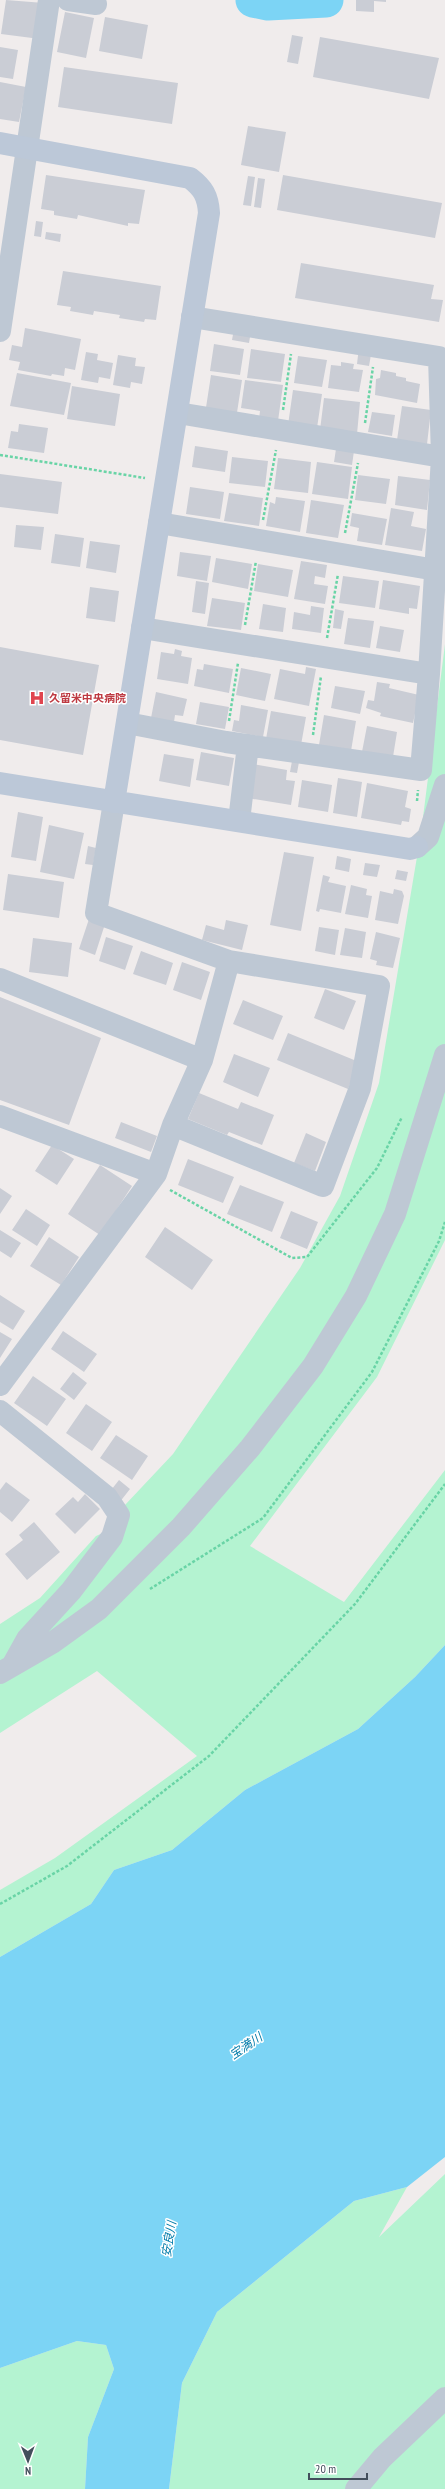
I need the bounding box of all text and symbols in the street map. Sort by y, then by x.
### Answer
hospital icon: 久留米中央病院 [28,689,46,707]
place label: 久留米中央病院 [49,691,126,705]
water label: 宝満川 [227,2028,266,2062]
water label: 安良川 [158,2218,179,2258]
north arrow [8,2441,48,2481]
scale bar [309,2455,367,2481]
text: 20 m [315,2461,336,2476]
text: N [25,2464,31,2478]

